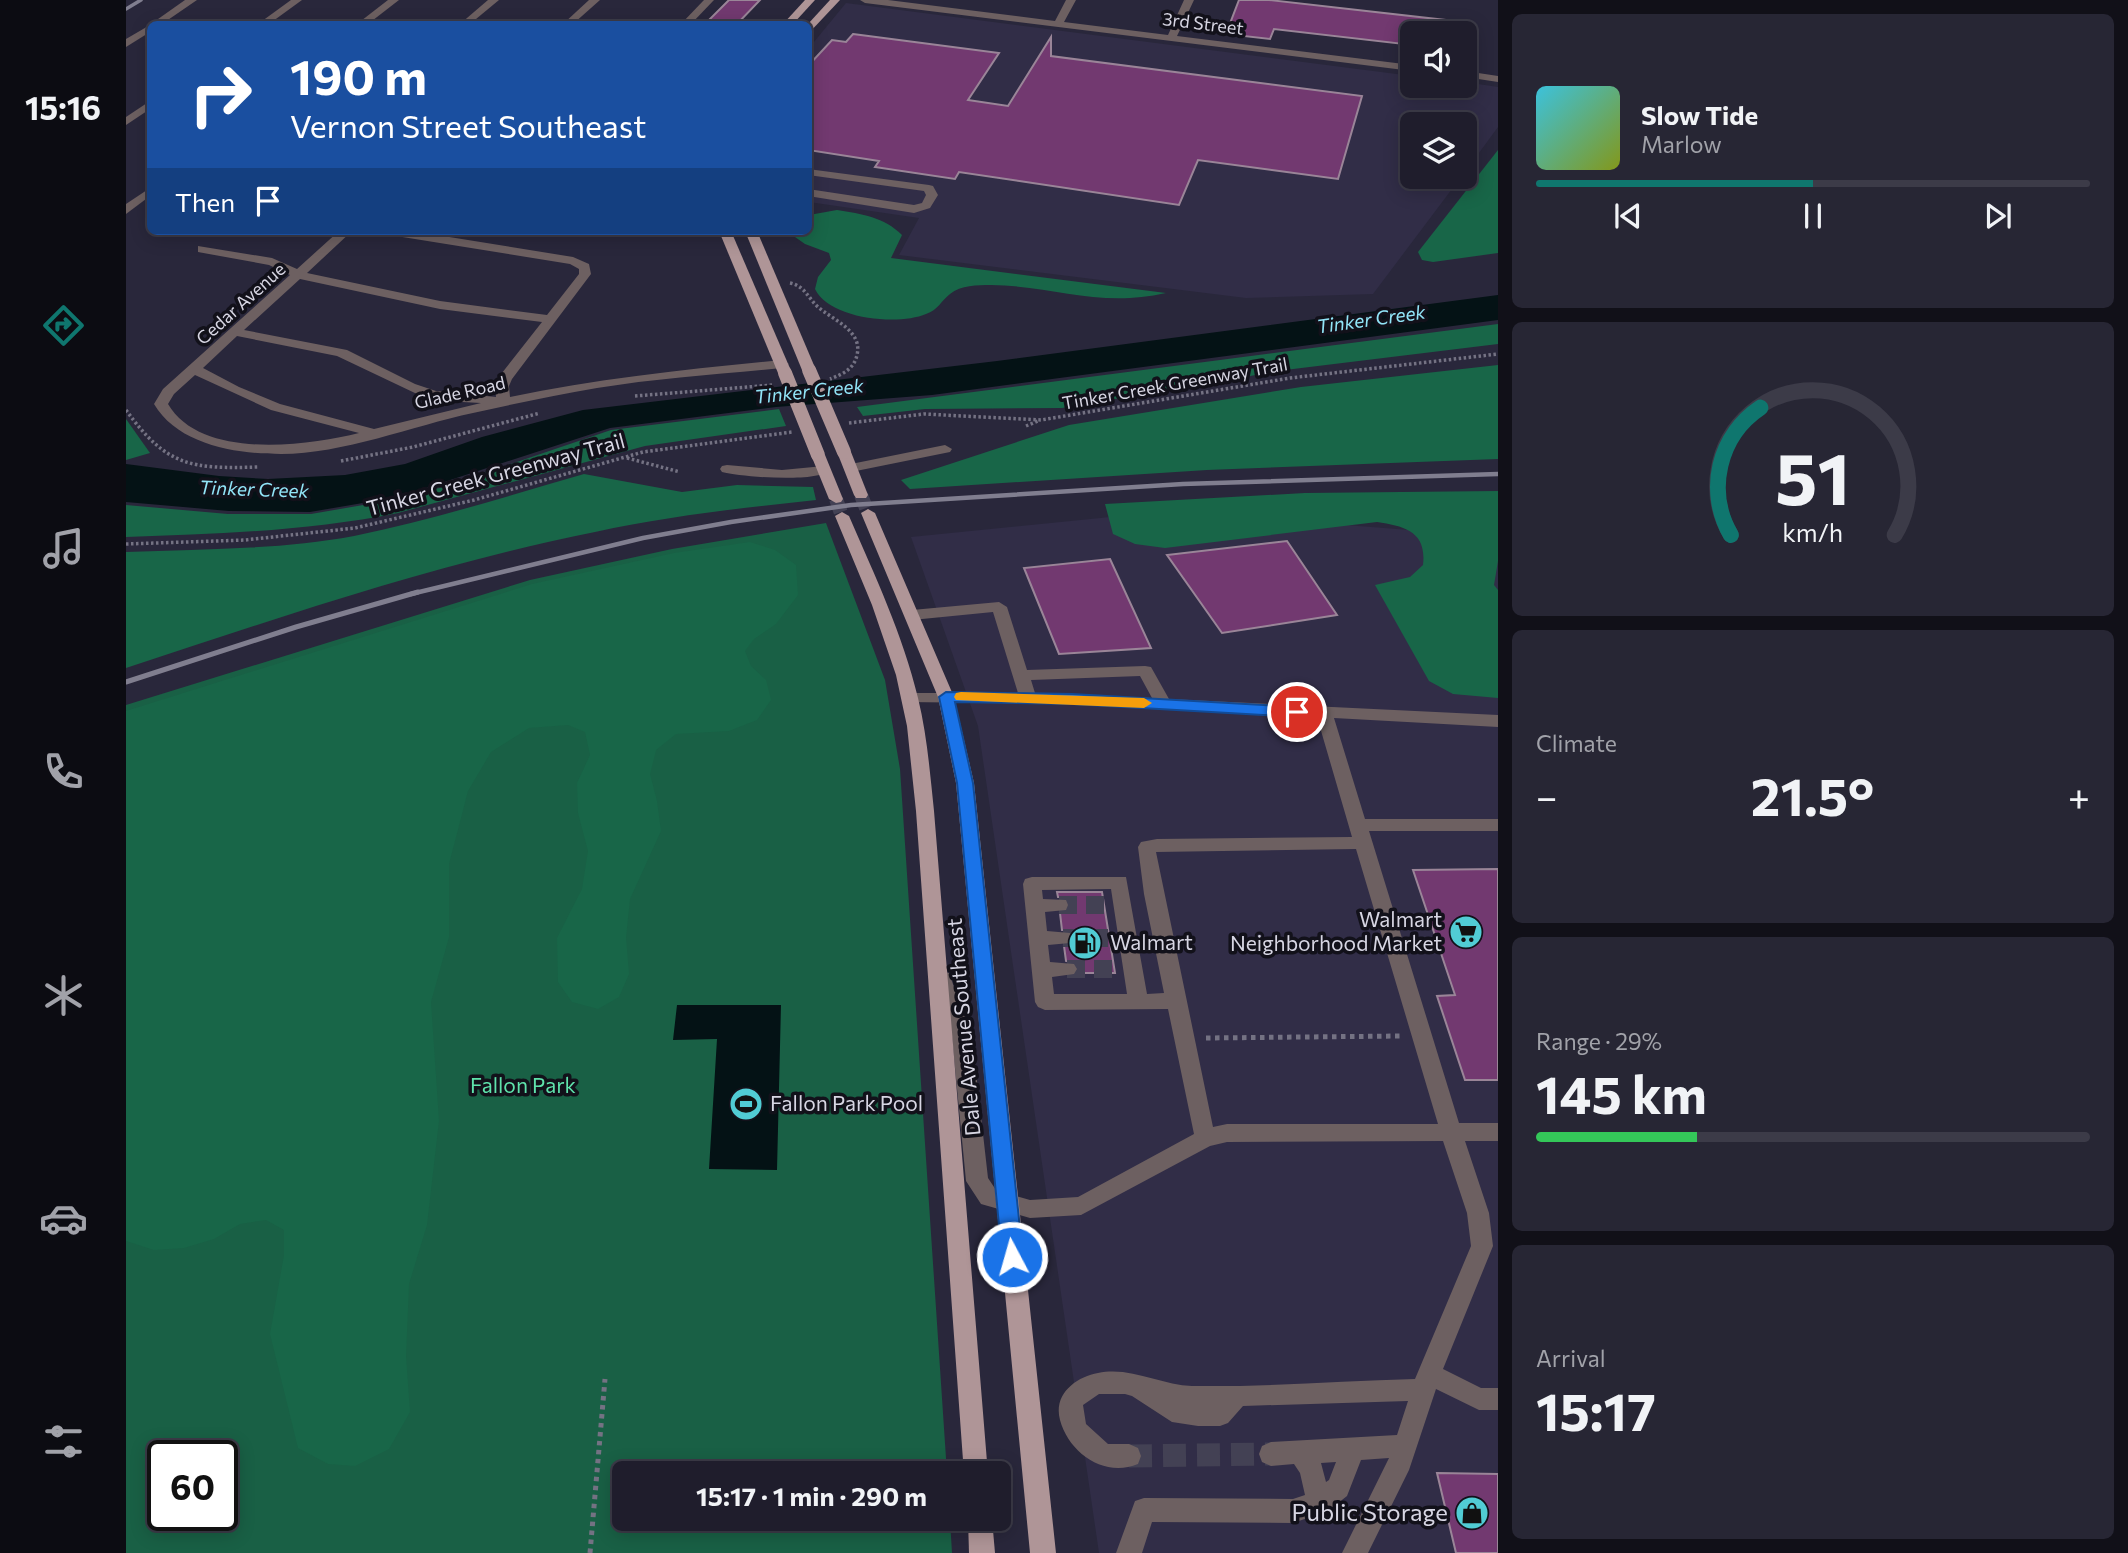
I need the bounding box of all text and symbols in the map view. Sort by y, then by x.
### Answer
street label: 3rd Street [1161,7,1245,39]
map controls [1400,21,1477,189]
button: sound [1400,21,1477,98]
text: 190 m [290,45,427,105]
icon: right [175,49,266,140]
text: 15:16 [25,87,101,127]
text: Slow Tide [1641,99,1758,130]
text: Vernon Street Southeast [290,105,646,145]
button: layers [1400,112,1477,189]
text: Marlow [1641,130,1722,158]
icon: arrive [249,182,287,220]
text: Then [175,186,235,217]
icon: previous [1609,197,1647,235]
icon: pause [1794,197,1832,235]
icon: next [1979,197,2017,235]
street label: Cedar Avenue [191,258,289,349]
water label: Tinker Creek [1315,299,1428,338]
icon: directions [39,301,88,350]
street label: Tinker Creek Greenway Trail [1060,352,1289,414]
street label: Glade Road [412,371,507,413]
water label: Tinker Creek [753,373,865,408]
street label: Tinker Creek Greenway Trail [364,427,628,520]
text: 51 [1775,431,1851,520]
water label: Tinker Creek [199,475,310,502]
text: km/h [1783,516,1843,546]
icon: music [39,524,88,573]
pin [1267,682,1327,742]
icon: arrive [1278,693,1316,731]
text: Climate [1536,729,1617,757]
icon: phone [39,747,88,796]
text: 21.5° [1751,763,1874,827]
text: − [1536,772,1558,819]
text: + [2068,772,2090,819]
place label: Walmart Neighborhood Market [1230,906,1442,955]
supermarket icon: Walmart Neighborhood Market [1447,913,1485,951]
street label: Dale Avenue Southeast [941,917,984,1137]
fuel station icon: Walmart [1066,924,1104,962]
place label: Walmart [1110,929,1193,954]
icon: climate [39,971,88,1020]
text: Range · 29% [1536,1027,1662,1055]
text: 145 km [1536,1061,1707,1125]
park label: Fallon Park [470,1072,576,1097]
sports icon: Fallon Park Pool [727,1085,765,1123]
place label: Fallon Park Pool [770,1090,923,1115]
icon: car [39,1194,88,1243]
position arrow [975,1220,1049,1294]
text: Arrival [1536,1344,1606,1372]
text: 15:17 [1536,1378,1656,1442]
icon: filters [39,1417,88,1466]
speed limit sign: 60 [147,1440,238,1531]
text: 15:17 · 1 min · 290 m [696,1480,927,1511]
shop icon: Public Storage [1453,1494,1491,1532]
place label: Public Storage [1291,1497,1448,1526]

